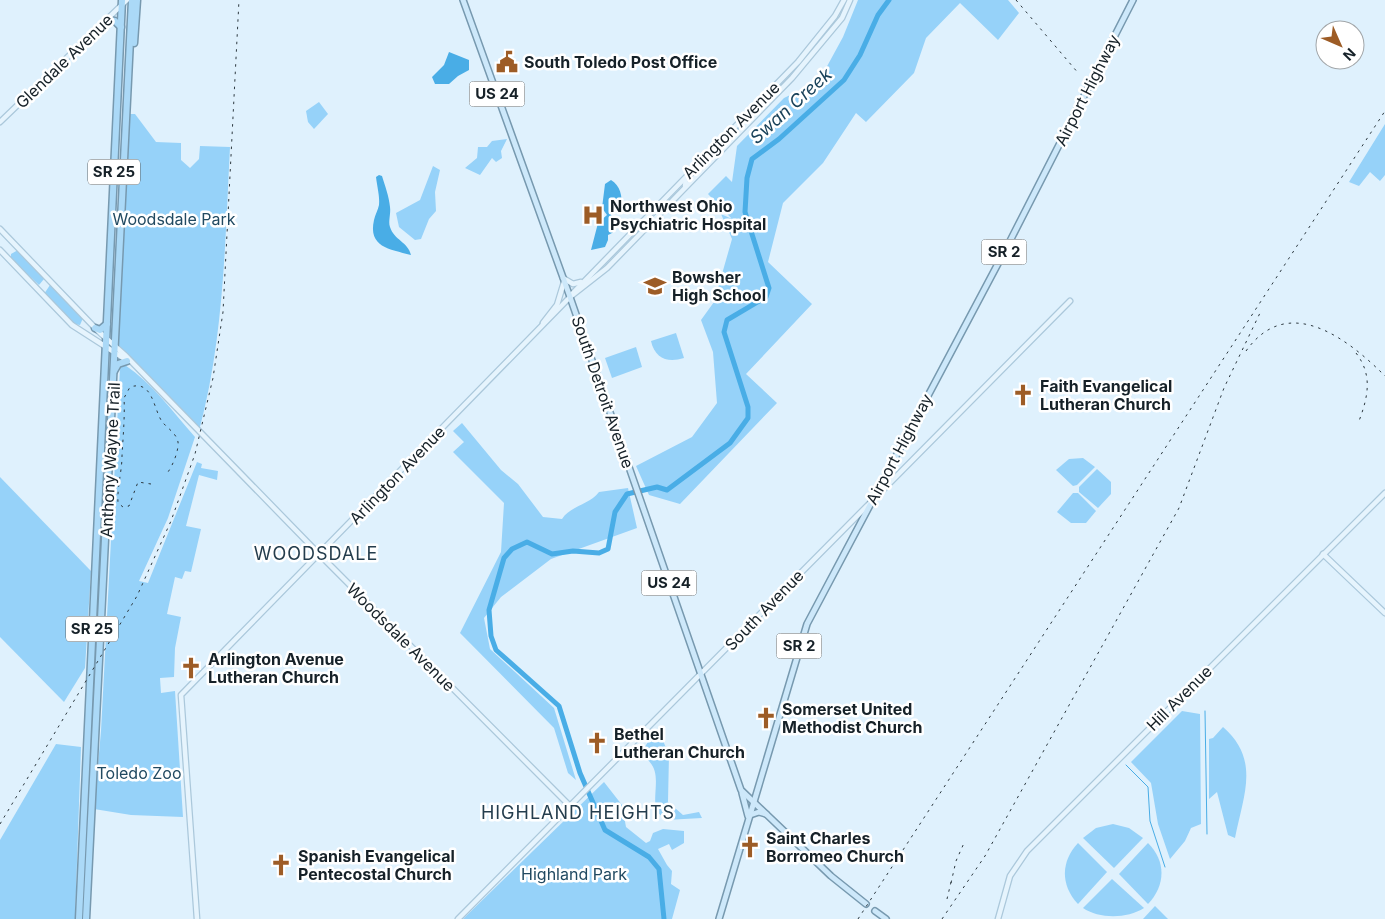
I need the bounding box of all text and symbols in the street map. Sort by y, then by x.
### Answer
street label: Glendale Avenue [11,10,117,112]
north arrow [1315,20,1365,70]
street label: Airport Highway [1050,31,1124,149]
text: N [1340,45,1359,64]
public building icon: South Toledo Post Office [494,49,520,75]
place label: South Toledo Post Office [524,52,717,72]
water label: Swan Creek [745,63,837,148]
street label: Arlington Avenue [678,77,784,183]
road number: US 24 [470,82,524,106]
road number: SR 25 [88,160,140,184]
place label: Northwest Ohio Psychiatric Hospital [610,196,766,234]
hospital icon: Northwest Ohio Psychiatric Hospital [580,202,606,228]
park label: Woodsdale Park [112,209,236,229]
road number: SR 2 [982,240,1026,264]
place label: Bowsher High School [672,267,766,305]
school or university icon: Bowsher High School [642,273,668,299]
street label: South Detroit Avenue [568,313,638,471]
place label: Faith Evangelical Lutheran Church [1040,376,1172,414]
street label: Anthony Wayne Trail [96,382,124,538]
church icon: Faith Evangelical Lutheran Church [1010,382,1036,408]
street label: Airport Highway [861,390,937,508]
street label: Arlington Avenue [345,422,449,528]
district label: WOODSDALE [254,543,378,564]
street label: South Avenue [720,565,808,655]
road number: US 24 [642,570,696,596]
street label: Woodsdale Avenue [343,579,459,695]
road number: SR 25 [66,616,118,642]
road number: SR 2 [776,634,822,658]
place label: Arlington Avenue Lutheran Church [208,649,344,687]
church icon: Arlington Avenue Lutheran Church [178,655,204,681]
street label: Hill Avenue [1142,661,1216,735]
place label: Somerset United Methodist Church [782,699,922,737]
church icon: Somerset United Methodist Church [753,705,779,731]
place label: Bethel Lutheran Church [614,724,745,762]
church icon: Bethel Lutheran Church [584,730,610,756]
park label: Toledo Zoo [96,763,182,783]
district label: HIGHLAND HEIGHTS [481,802,675,823]
place label: Saint Charles Borromeo Church [766,828,904,866]
church icon: Saint Charles Borromeo Church [737,834,763,860]
place label: Spanish Evangelical Pentecostal Church [298,846,455,884]
church icon: Spanish Evangelical Pentecostal Church [268,852,294,878]
park label: Highland Park [521,864,627,884]

